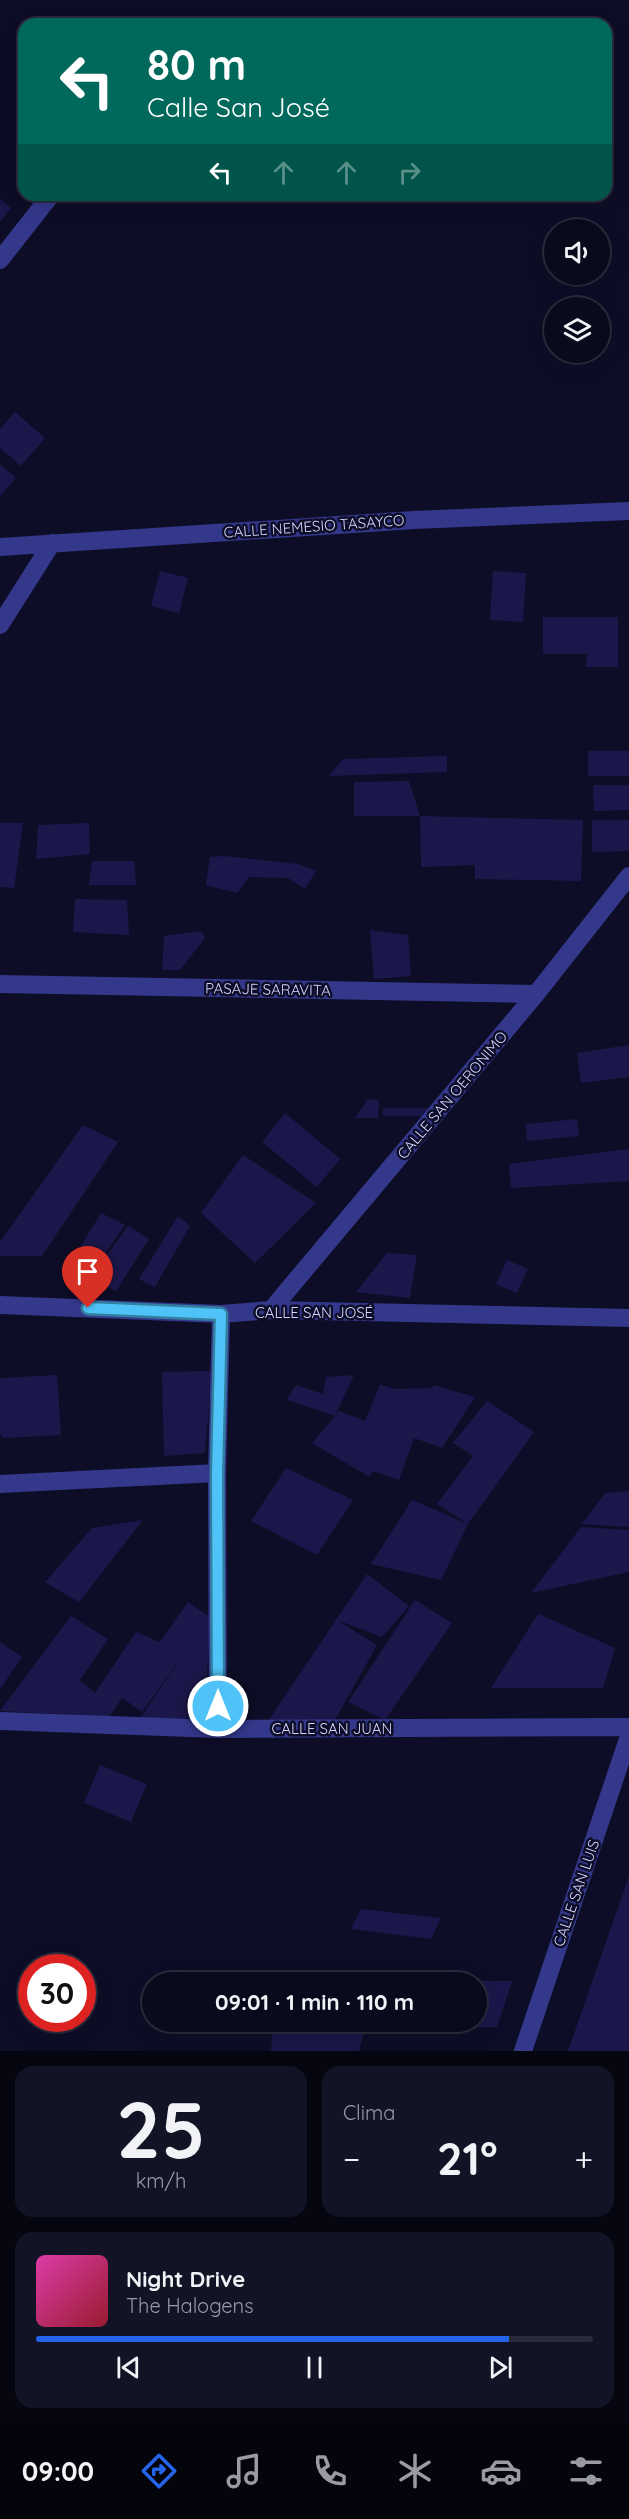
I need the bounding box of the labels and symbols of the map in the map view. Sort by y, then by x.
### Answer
street label: CALLE NEMESIO TASAYCO [223,510,405,542]
street label: PASAJE SARAVITA [205,978,331,1000]
street label: CALLE SAN OERONIMO [393,1027,511,1163]
pin [62,1246,113,1308]
street label: CALLE SAN JOSÉ [255,1303,373,1322]
position arrow [186,1674,250,1738]
street label: CALLE SAN JUAN [272,1719,392,1738]
street label: CALLE SAN LUIS [549,1837,603,1949]
speed limit sign: 30 [18,1954,96,2032]

